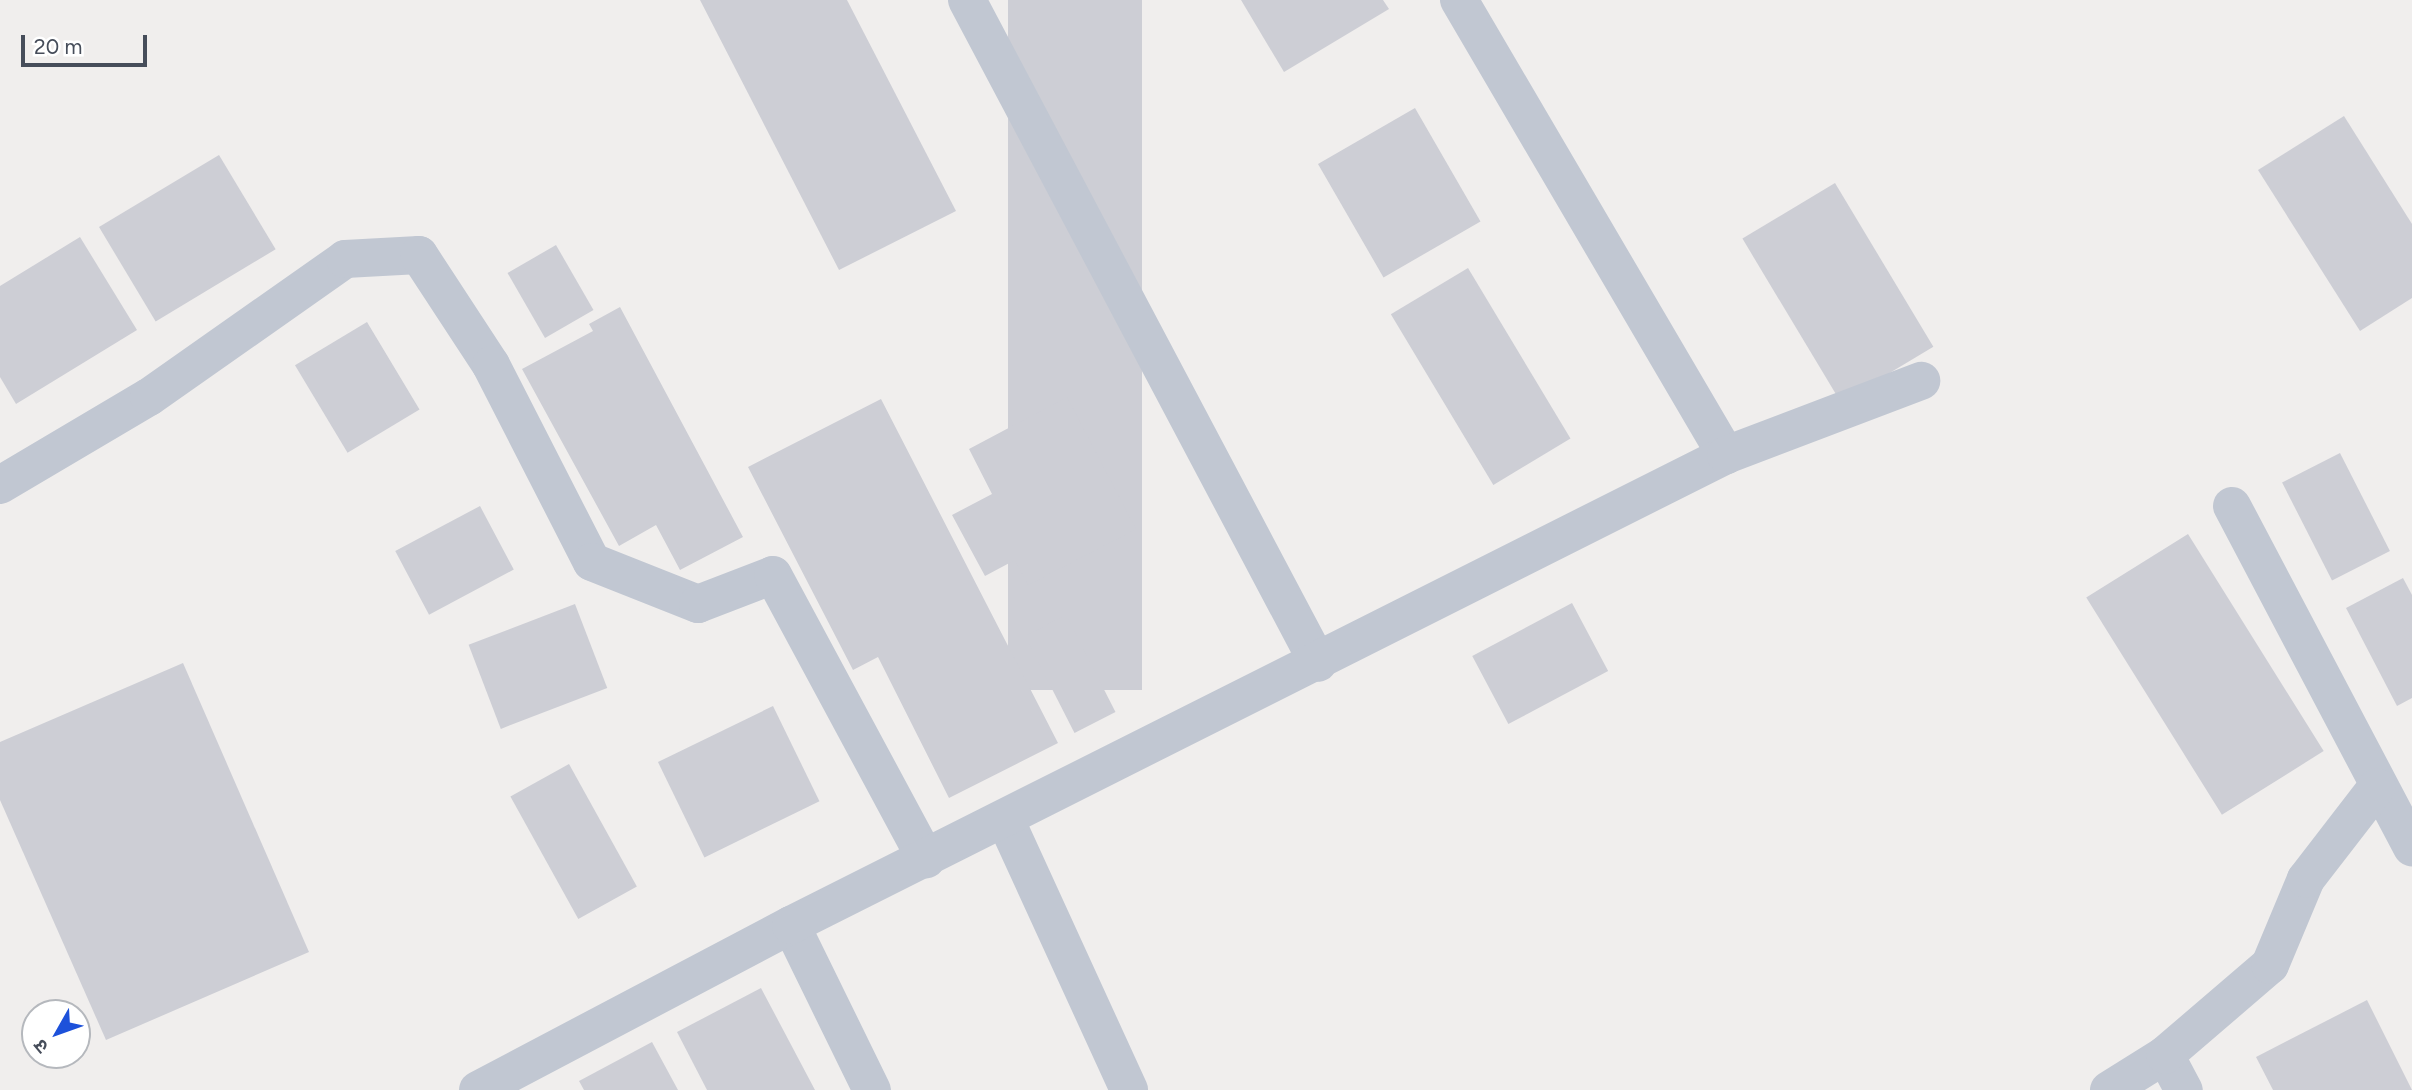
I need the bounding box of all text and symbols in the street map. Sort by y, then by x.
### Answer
scale bar [24,21,150,65]
text: 20 m [34,34,82,59]
north arrow [21,999,91,1069]
text: उ [29,1035,53,1058]

